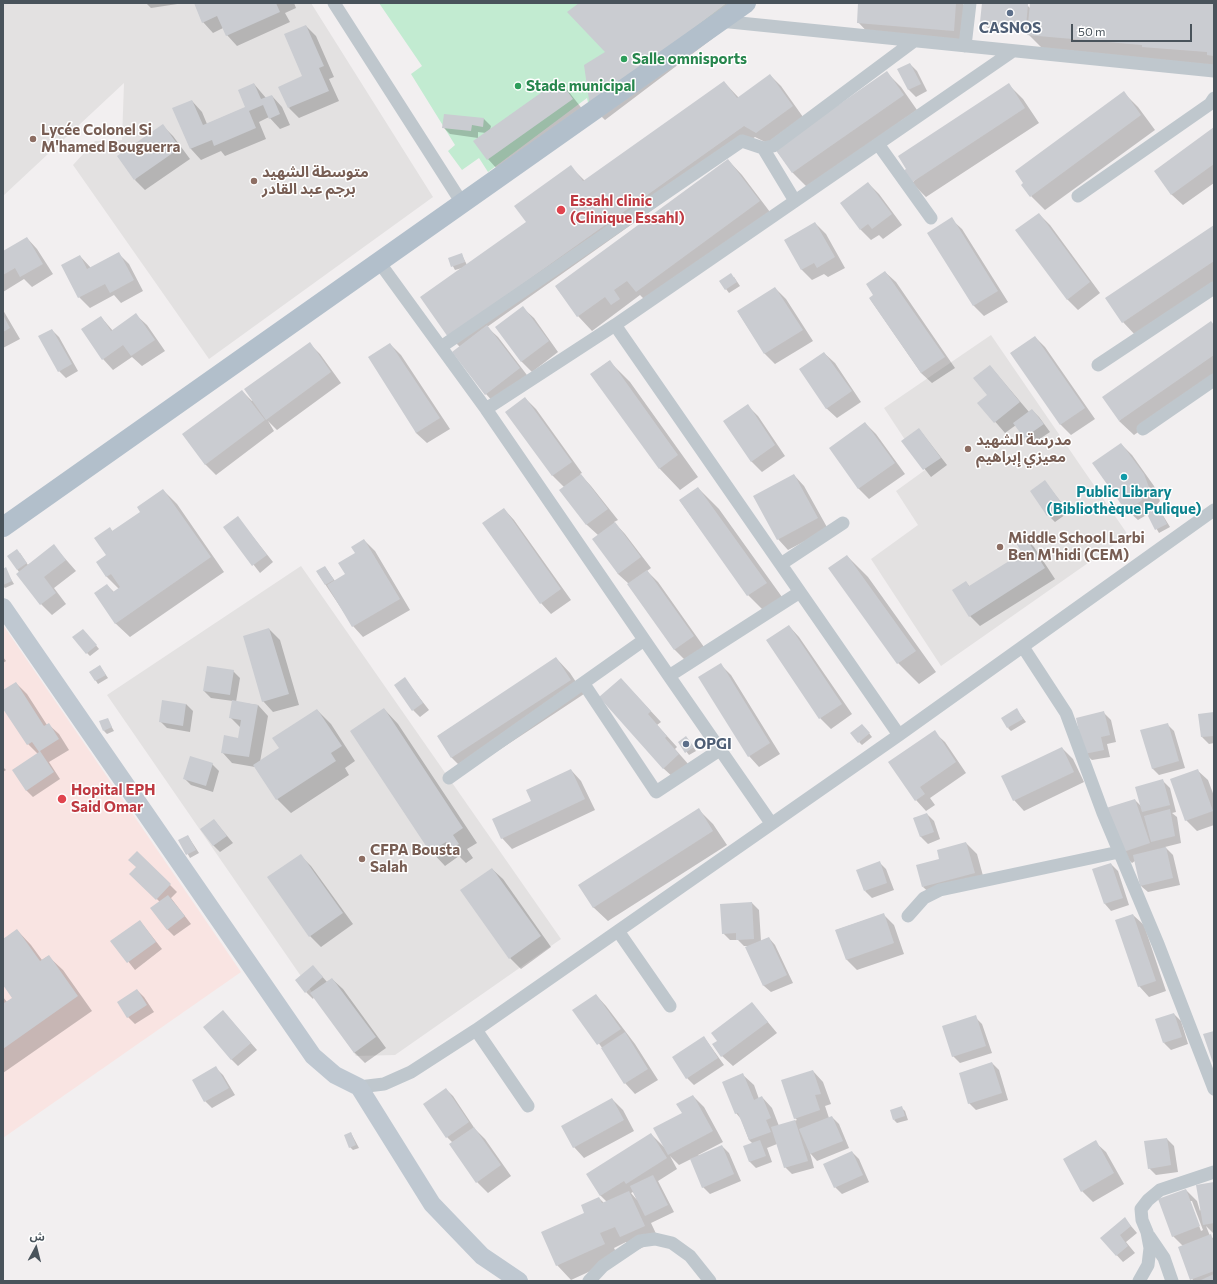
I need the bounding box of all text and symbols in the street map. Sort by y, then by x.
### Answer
marker: CASNOS [1005,8,1015,18]
scale bar [1073,16,1194,42]
place label: CASNOS [979,19,1041,37]
text: 50 m [1078,24,1106,38]
place label: Salle omnisports [632,50,747,68]
marker: Salle omnisports [619,54,629,64]
place label: Stade municipal [526,77,635,95]
marker: Stade municipal [513,81,523,91]
place label: Lycée Colonel Si M'hamed Bouguerra [41,121,180,156]
marker: Lycée Colonel Si M'hamed Bouguerra [28,134,38,144]
place label: متوسطة الشهيد برجم عبد القادر [262,163,369,198]
marker: متوسطة الشهيد برجم عبد القادر [249,176,259,186]
place label: Essahl clinic (Clinique Essahl) [570,192,685,227]
marker: Essahl clinic (Clinique Essahl) [555,204,567,216]
place label: مدرسة الشهيد معيزي إبراهيم [976,431,1072,466]
marker: مدرسة الشهيد معيزي إبراهيم [963,444,973,454]
marker: Public Library (Bibliothèque Pulique) [1119,472,1129,482]
place label: Public Library (Bibliothèque Pulique) [1047,483,1201,518]
place label: Middle School Larbi Ben M'hidi (CEM) [1008,529,1145,564]
marker: Middle School Larbi Ben M'hidi (CEM) [995,542,1005,552]
place label: OPGI [694,735,732,753]
marker: OPGI [681,739,691,749]
place label: Hopital EPH Said Omar [71,781,155,816]
marker: Hopital EPH Said Omar [56,793,68,805]
place label: CFPA Bousta Salah [370,841,460,876]
marker: CFPA Bousta Salah [357,854,367,864]
north arrow [16,1228,56,1268]
text: ش [29,1228,46,1243]

